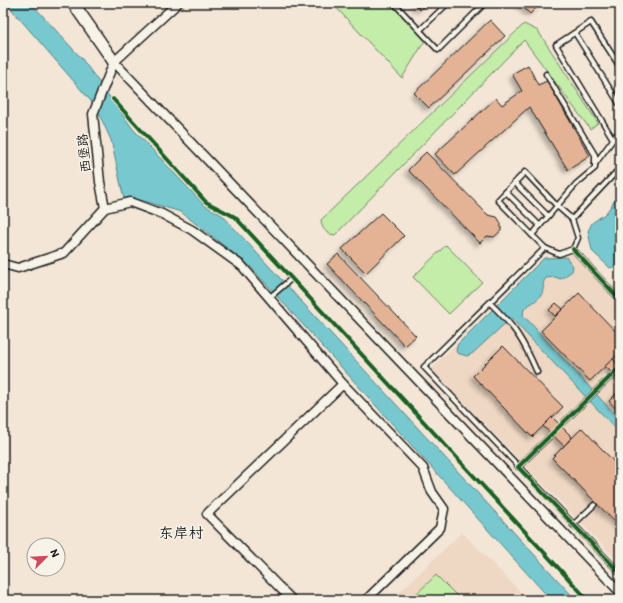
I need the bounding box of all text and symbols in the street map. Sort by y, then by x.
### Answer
street label: 西堡路 [75,133,93,173]
district label: 东岸村 [158,524,204,542]
north arrow [26,537,66,577]
text: N [47,547,62,559]

